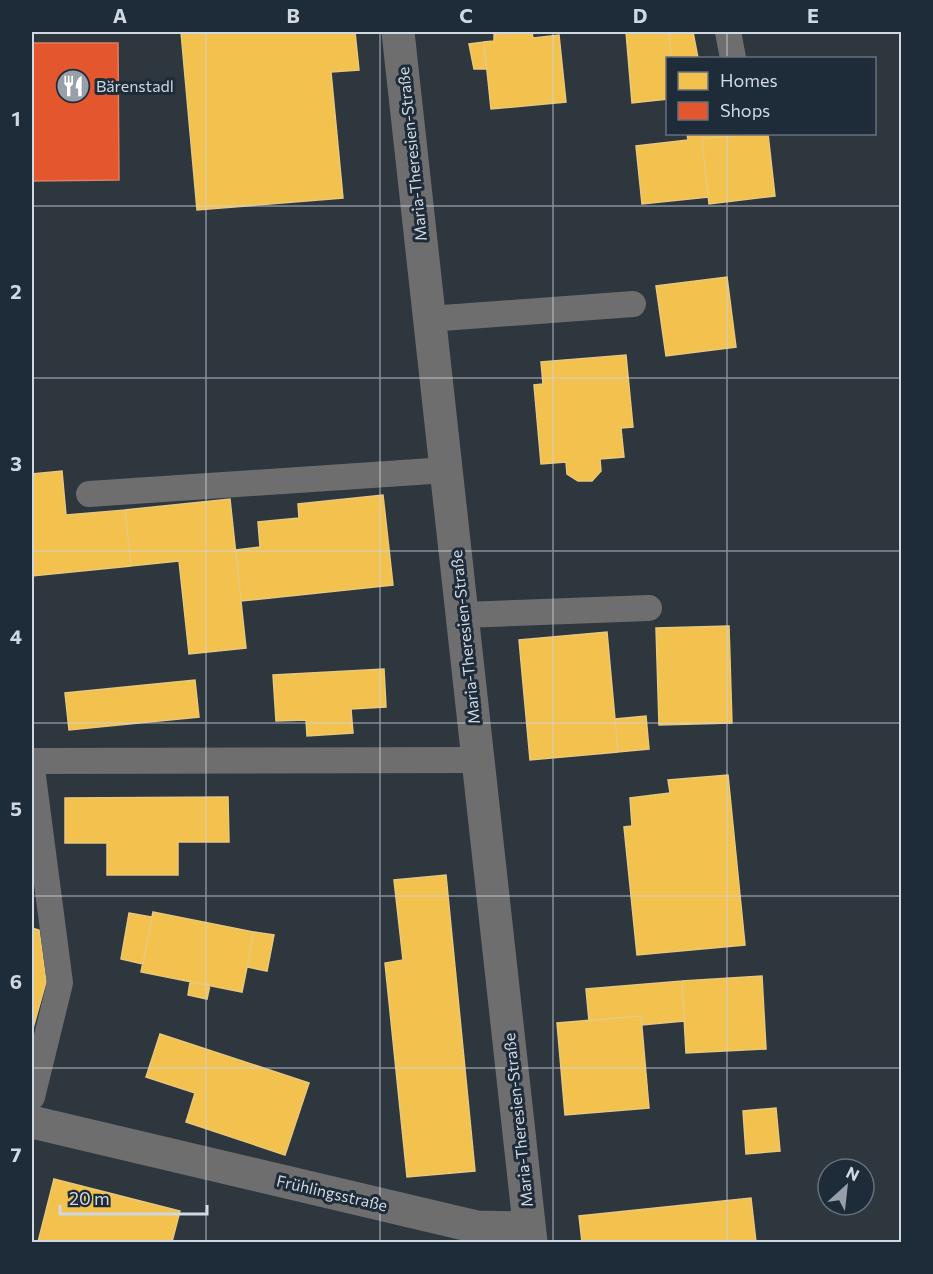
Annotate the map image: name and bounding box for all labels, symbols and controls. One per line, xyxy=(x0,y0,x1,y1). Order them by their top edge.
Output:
text: A xyxy=(113,3,127,27)
text: B xyxy=(286,3,300,27)
text: C xyxy=(459,3,473,27)
text: D xyxy=(633,3,647,27)
text: E xyxy=(807,3,819,27)
legend xyxy=(666,57,876,135)
street label: Maria-Theresien-Straße xyxy=(393,66,430,242)
restaurant icon: Bärenstadl xyxy=(55,68,91,104)
text: Homes xyxy=(720,69,778,91)
place label: Bärenstadl xyxy=(96,76,174,95)
text: Shops xyxy=(720,99,770,121)
text: 1 xyxy=(11,106,21,130)
text: 2 xyxy=(10,279,22,303)
text: 3 xyxy=(10,451,22,475)
street label: Maria-Theresien-Straße xyxy=(446,549,483,725)
text: 4 xyxy=(10,624,22,648)
text: 5 xyxy=(10,796,22,820)
text: 6 xyxy=(10,969,22,993)
street label: Maria-Theresien-Straße xyxy=(499,1032,536,1208)
text: 7 xyxy=(11,1142,22,1166)
north arrow xyxy=(816,1157,876,1217)
text: N xyxy=(843,1162,863,1184)
street label: Frühlingsstraße xyxy=(275,1171,389,1215)
scale bar xyxy=(60,1178,207,1216)
text: 20 m xyxy=(69,1187,110,1209)

